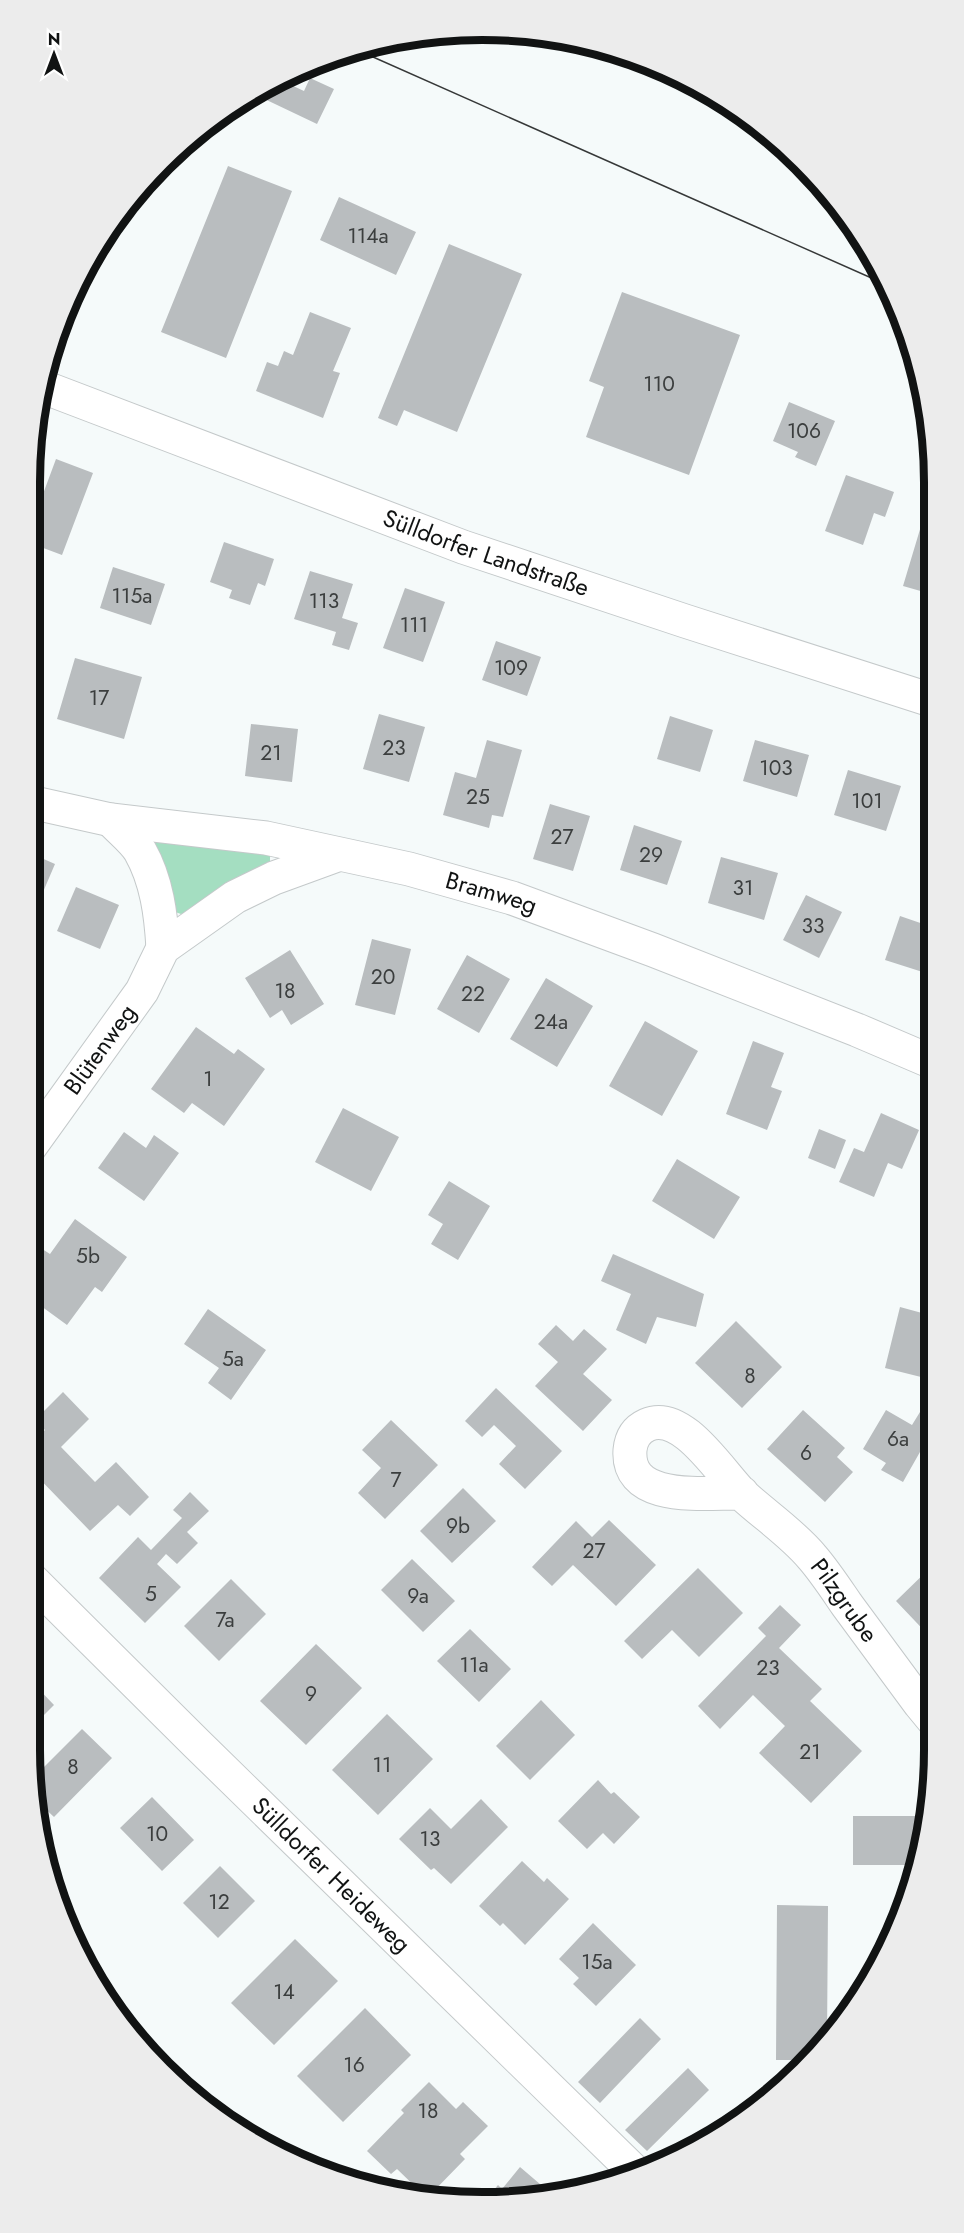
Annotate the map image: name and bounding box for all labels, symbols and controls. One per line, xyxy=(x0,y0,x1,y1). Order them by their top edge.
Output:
north arrow xyxy=(24,24,84,84)
text: N xyxy=(48,28,60,51)
house number: 114a xyxy=(347,221,389,251)
house number: 110 xyxy=(643,369,675,399)
house number: 106 xyxy=(787,416,821,446)
street label: Sülldorfer Landstraße xyxy=(378,500,594,605)
house number: 115a xyxy=(112,581,152,611)
house number: 113 xyxy=(309,586,339,616)
house number: 111 xyxy=(400,610,428,640)
house number: 109 xyxy=(494,653,528,683)
house number: 17 xyxy=(89,683,109,713)
house number: 23 xyxy=(382,733,406,763)
house number: 21 xyxy=(260,738,282,768)
house number: 103 xyxy=(759,753,793,783)
house number: 25 xyxy=(466,782,490,812)
house number: 101 xyxy=(851,786,883,816)
house number: 27 xyxy=(551,822,573,852)
house number: 29 xyxy=(639,840,663,870)
street label: Bramweg xyxy=(442,862,542,923)
house number: 31 xyxy=(733,873,753,903)
house number: 33 xyxy=(802,911,824,941)
house number: 20 xyxy=(371,962,395,992)
house number: 18 xyxy=(275,976,295,1006)
house number: 22 xyxy=(461,979,485,1009)
street label: Blütenweg xyxy=(55,997,144,1102)
house number: 24a xyxy=(534,1007,568,1037)
house number: 1 xyxy=(203,1064,213,1094)
house number: 5b xyxy=(76,1241,100,1271)
house number: 5a xyxy=(222,1344,244,1374)
house number: 8 xyxy=(744,1361,756,1391)
house number: 6a xyxy=(887,1424,909,1454)
house number: 6 xyxy=(800,1438,812,1468)
house number: 7 xyxy=(390,1465,402,1495)
house number: 9b xyxy=(446,1511,470,1541)
house number: 27 xyxy=(583,1536,605,1566)
street label: Pilzgrube xyxy=(802,1550,887,1650)
house number: 5 xyxy=(145,1579,157,1609)
house number: 9a xyxy=(407,1581,429,1611)
house number: 7a xyxy=(215,1605,235,1635)
house number: 11a xyxy=(459,1650,489,1680)
house number: 23 xyxy=(756,1653,780,1683)
house number: 9 xyxy=(305,1679,317,1709)
house number: 21 xyxy=(799,1737,821,1767)
house number: 11 xyxy=(373,1750,391,1780)
house number: 8 xyxy=(67,1752,79,1782)
street label: Sülldorfer Heideweg xyxy=(244,1789,419,1961)
house number: 10 xyxy=(146,1819,168,1849)
house number: 13 xyxy=(420,1824,440,1854)
house number: 12 xyxy=(208,1887,230,1917)
house number: 15a xyxy=(581,1947,613,1977)
house number: 14 xyxy=(273,1977,295,2007)
house number: 16 xyxy=(343,2050,365,2080)
house number: 18 xyxy=(418,2096,438,2126)

